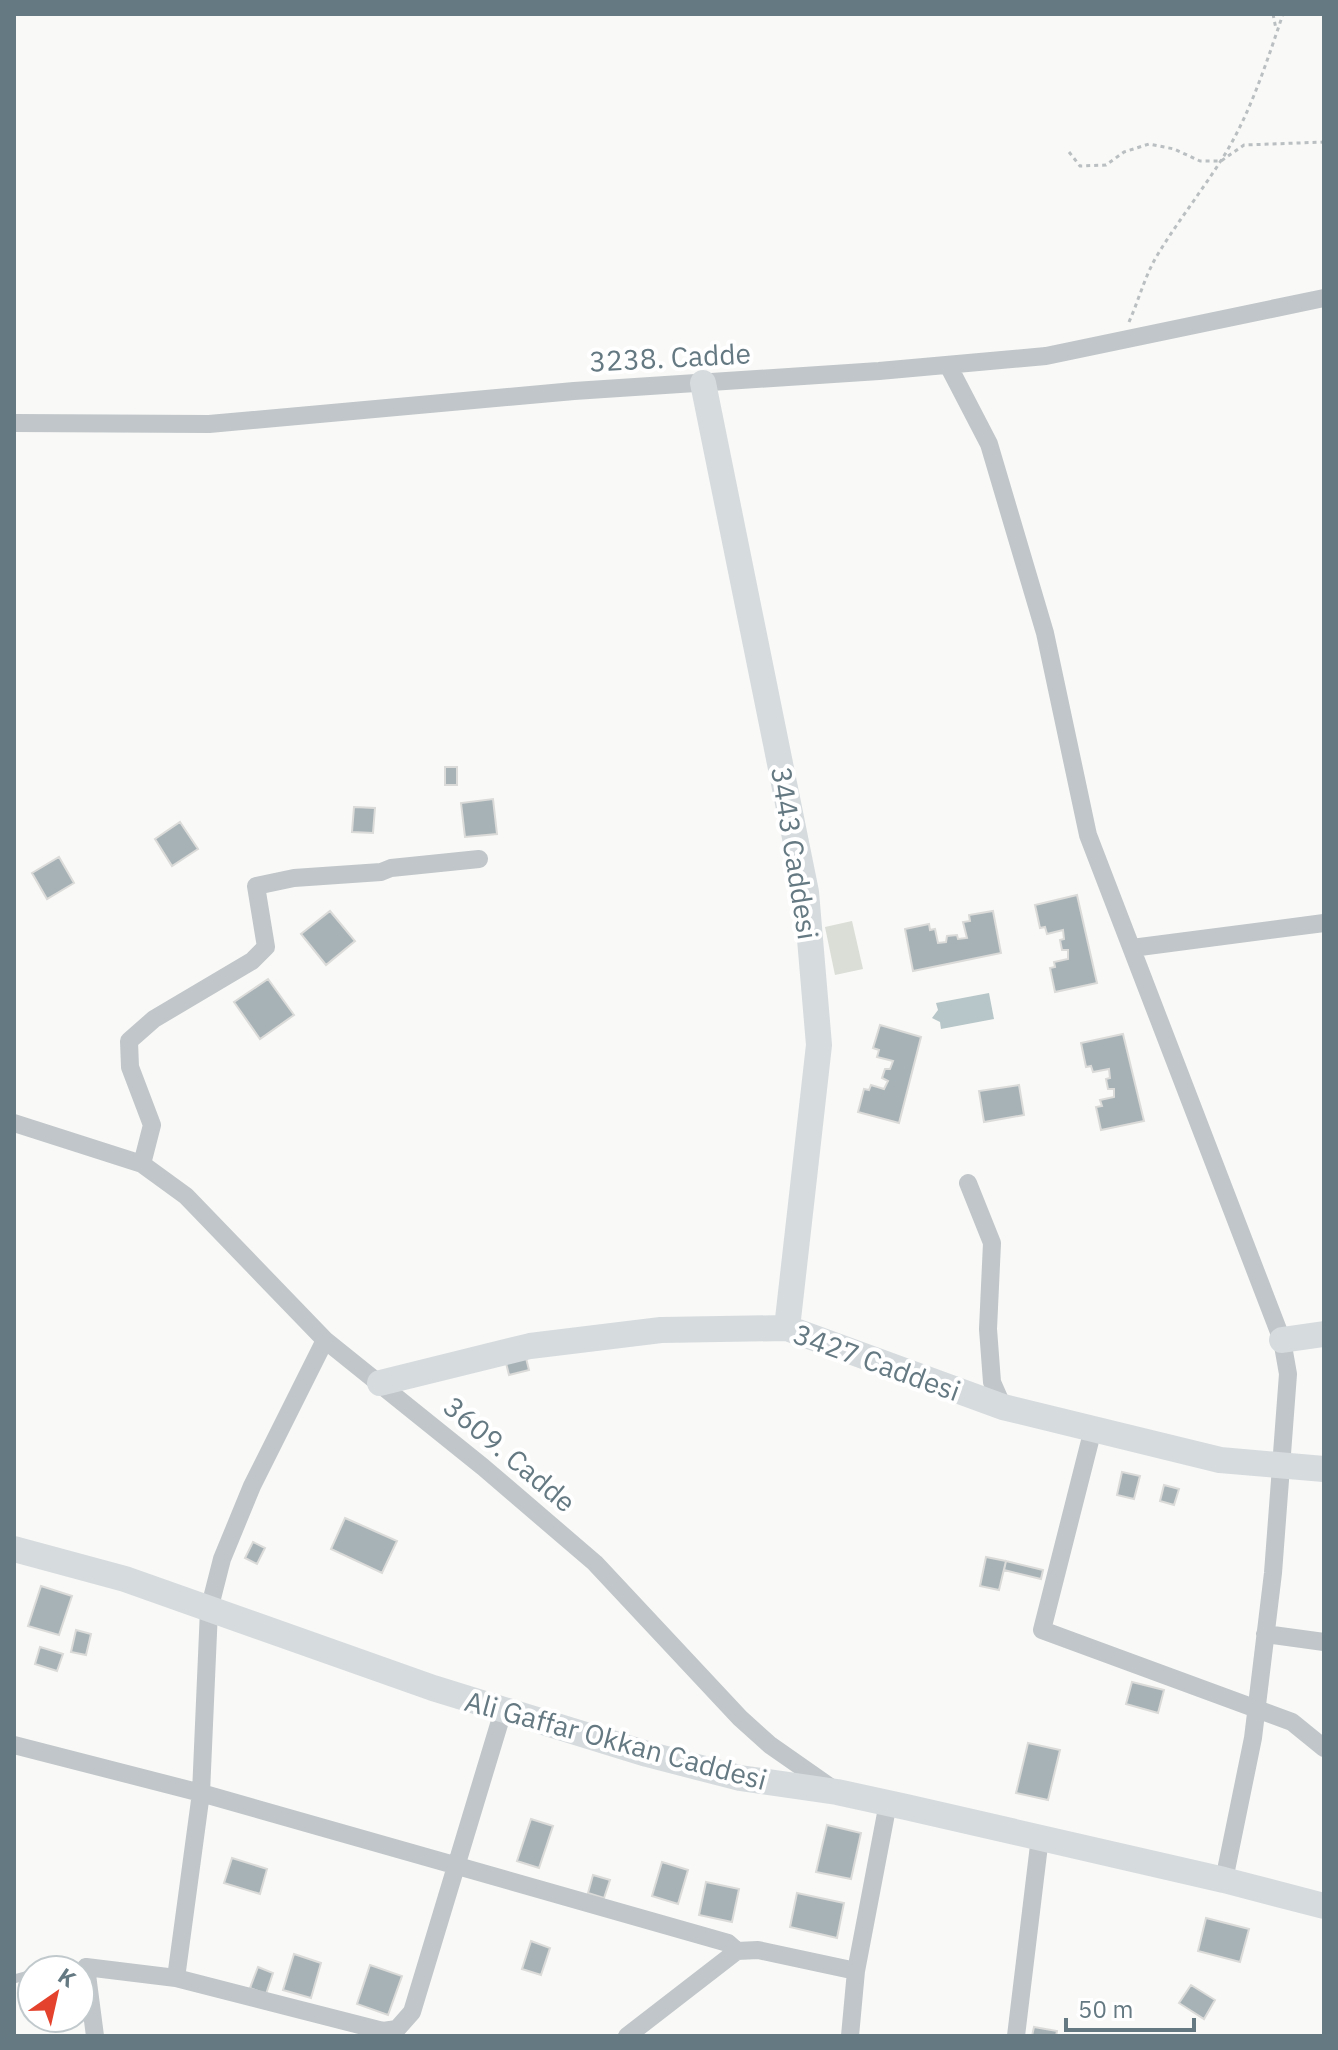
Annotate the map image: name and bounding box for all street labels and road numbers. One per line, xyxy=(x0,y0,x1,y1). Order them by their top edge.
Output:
street label: 3238. Cadde xyxy=(588,334,752,380)
street label: 3443 Caddesi xyxy=(763,764,827,942)
street label: 3427 Caddesi xyxy=(789,1315,965,1409)
street label: 3609. Cadde xyxy=(436,1388,584,1520)
street label: Ali Gaffar Okkan Caddesi xyxy=(461,1682,771,1798)

